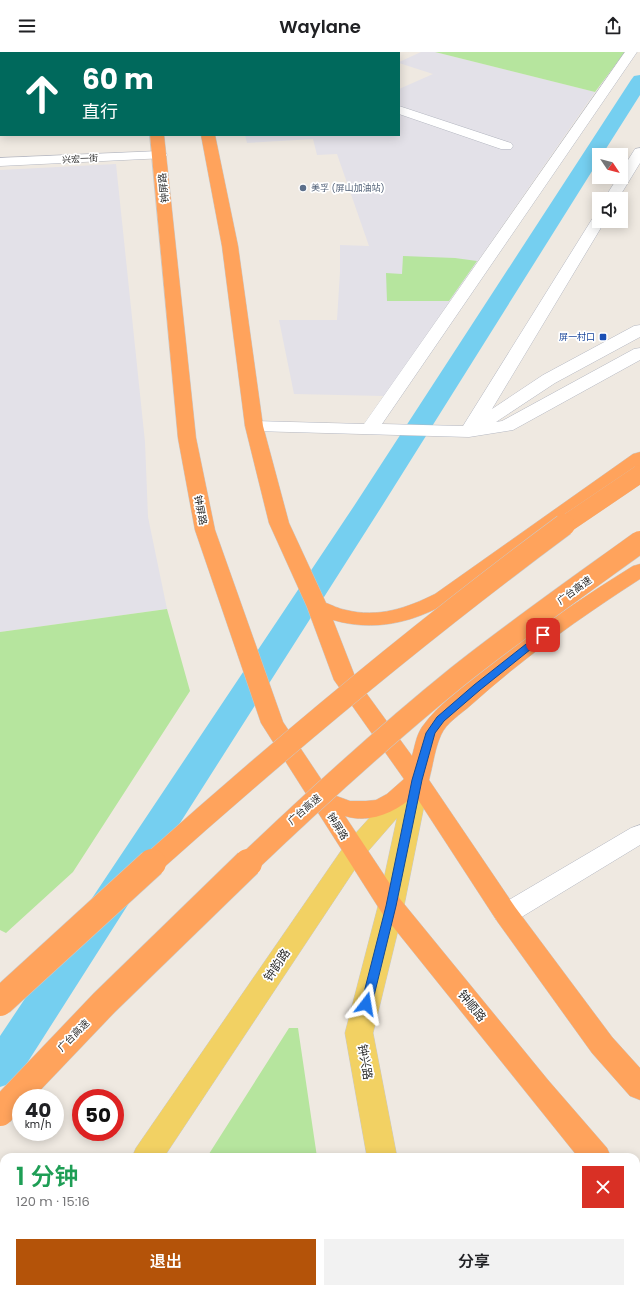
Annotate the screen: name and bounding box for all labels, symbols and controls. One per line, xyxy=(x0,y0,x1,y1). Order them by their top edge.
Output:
text: Waylane xyxy=(279,14,361,39)
icon: menu xyxy=(16,15,38,37)
icon: share xyxy=(602,15,624,37)
text: 60 m xyxy=(82,60,154,99)
icon: ahead xyxy=(16,68,68,120)
text: 直行 xyxy=(82,99,118,124)
north arrow xyxy=(592,148,628,184)
map controls xyxy=(592,148,628,228)
street label: 兴宏一街 xyxy=(62,152,98,166)
street label: 钟屏路 xyxy=(154,172,173,204)
place label: 美孚 (屏山加油站) xyxy=(311,182,385,194)
marker: 美孚 (屏山加油站) xyxy=(298,183,308,193)
button: sound xyxy=(592,192,628,228)
place label: 屏一村口 xyxy=(559,331,595,343)
marker: 屏一村口 xyxy=(598,332,608,342)
street label: 钟屏路 xyxy=(190,494,211,526)
street label: 广台高速 xyxy=(554,573,595,608)
pin xyxy=(526,618,560,652)
icon: arrive xyxy=(532,624,554,646)
street label: 广台高速 xyxy=(284,791,324,828)
street label: 钟屏路 xyxy=(323,810,352,843)
street label: 钟韵路 xyxy=(259,945,294,984)
position arrow xyxy=(345,983,387,1025)
street label: 钟顺路 xyxy=(454,986,490,1025)
street label: 广台高速 xyxy=(54,1016,93,1055)
street label: 钟兴路 xyxy=(354,1043,377,1081)
speed limit sign: 50 xyxy=(72,1089,124,1141)
text: 40 xyxy=(25,1096,51,1124)
text: km/h xyxy=(25,1117,51,1132)
text: 1 分钟 xyxy=(16,1160,78,1193)
button: close xyxy=(582,1166,624,1208)
text: 120 m · 15:16 xyxy=(16,1192,90,1211)
button: 退出 xyxy=(16,1239,316,1285)
button: 分享 xyxy=(324,1239,624,1285)

